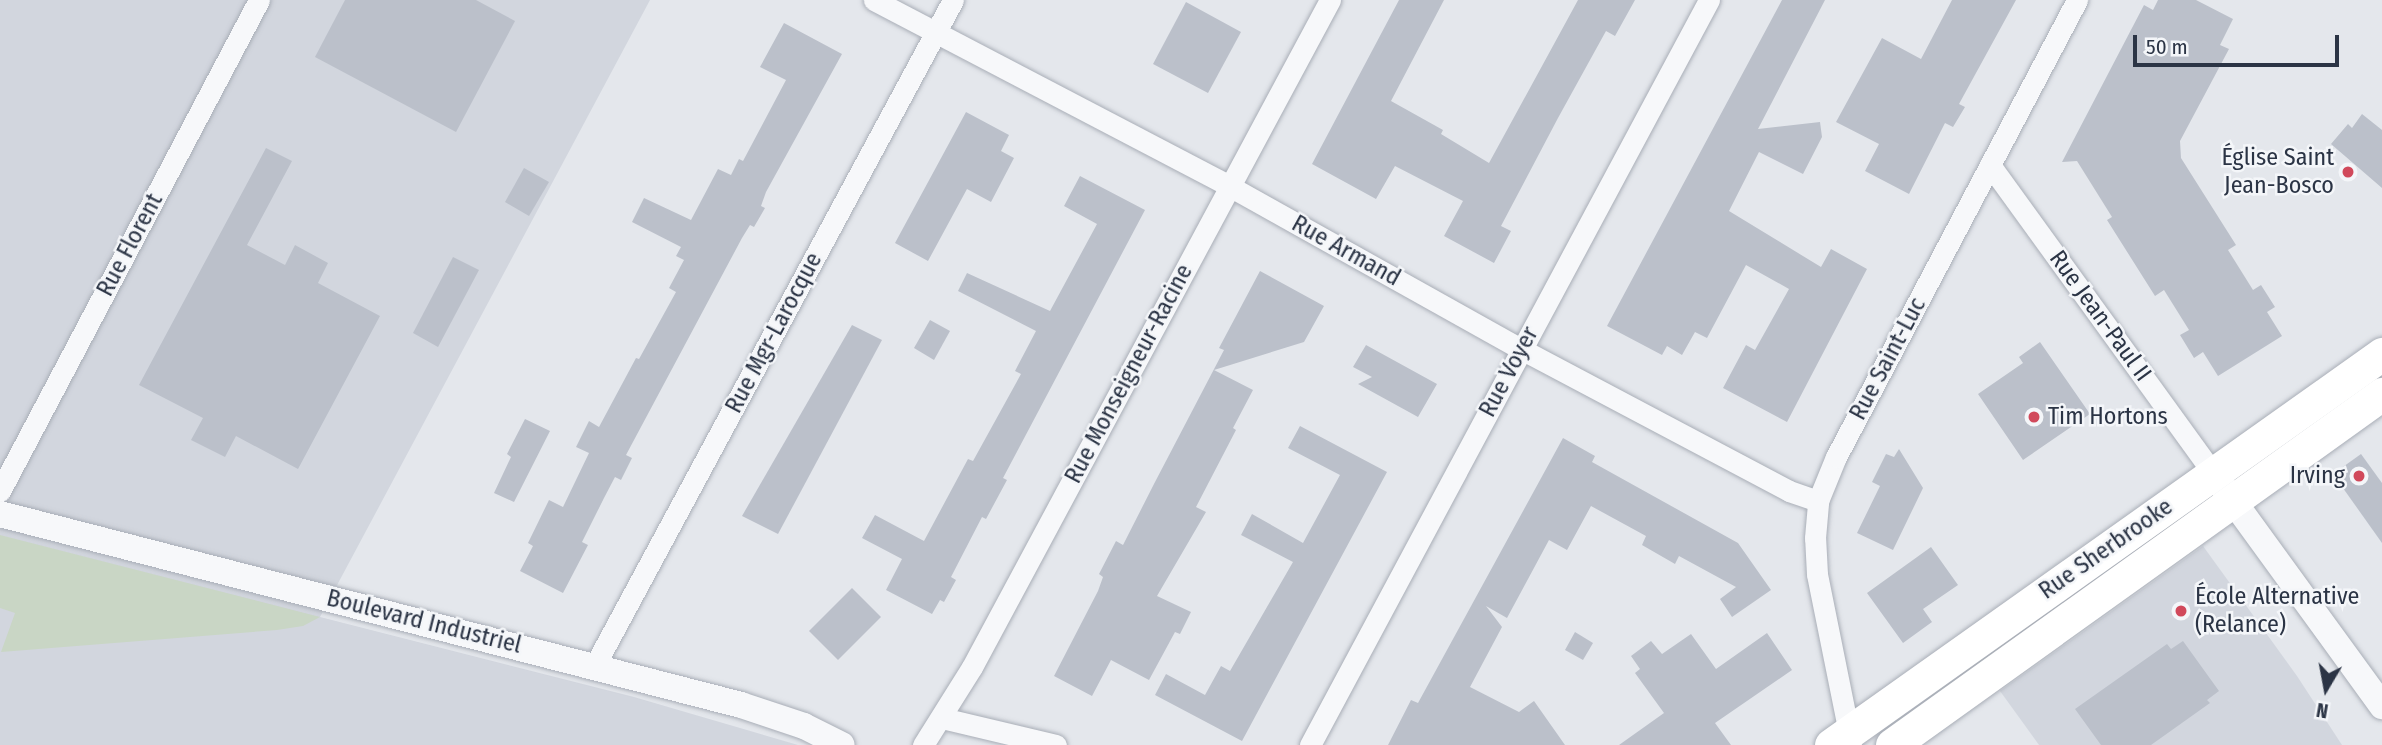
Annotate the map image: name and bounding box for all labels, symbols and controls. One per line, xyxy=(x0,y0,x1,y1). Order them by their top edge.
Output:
scale bar xyxy=(2137,21,2344,65)
text: 50 m xyxy=(2146,34,2188,60)
place label: Église Saint Jean-Bosco xyxy=(2222,144,2334,200)
marker: Église Saint Jean-Bosco xyxy=(2340,164,2356,180)
street label: Rue Florent xyxy=(91,189,169,301)
street label: Rue Armand xyxy=(1287,209,1405,293)
street label: Rue Jean-Paul II xyxy=(2043,245,2157,387)
street label: Rue Mgr-Larocque xyxy=(720,248,828,418)
street label: Rue Monseigneur-Racine xyxy=(1059,260,1199,488)
street label: Rue Saint-Luc xyxy=(1844,293,1932,425)
street label: Rue Voyer xyxy=(1473,322,1545,422)
place label: Tim Hortons xyxy=(2048,403,2168,431)
marker: Tim Hortons xyxy=(2026,409,2042,425)
place label: Irving xyxy=(2290,462,2345,490)
marker: Irving xyxy=(2351,468,2367,484)
street label: Rue Sherbrooke xyxy=(2034,492,2178,606)
place label: École Alternative (Relance) xyxy=(2195,583,2359,639)
street label: Boulevard Industriel xyxy=(324,584,524,660)
marker: École Alternative (Relance) xyxy=(2173,603,2189,619)
north arrow xyxy=(2291,654,2361,724)
text: N xyxy=(2315,698,2330,722)

